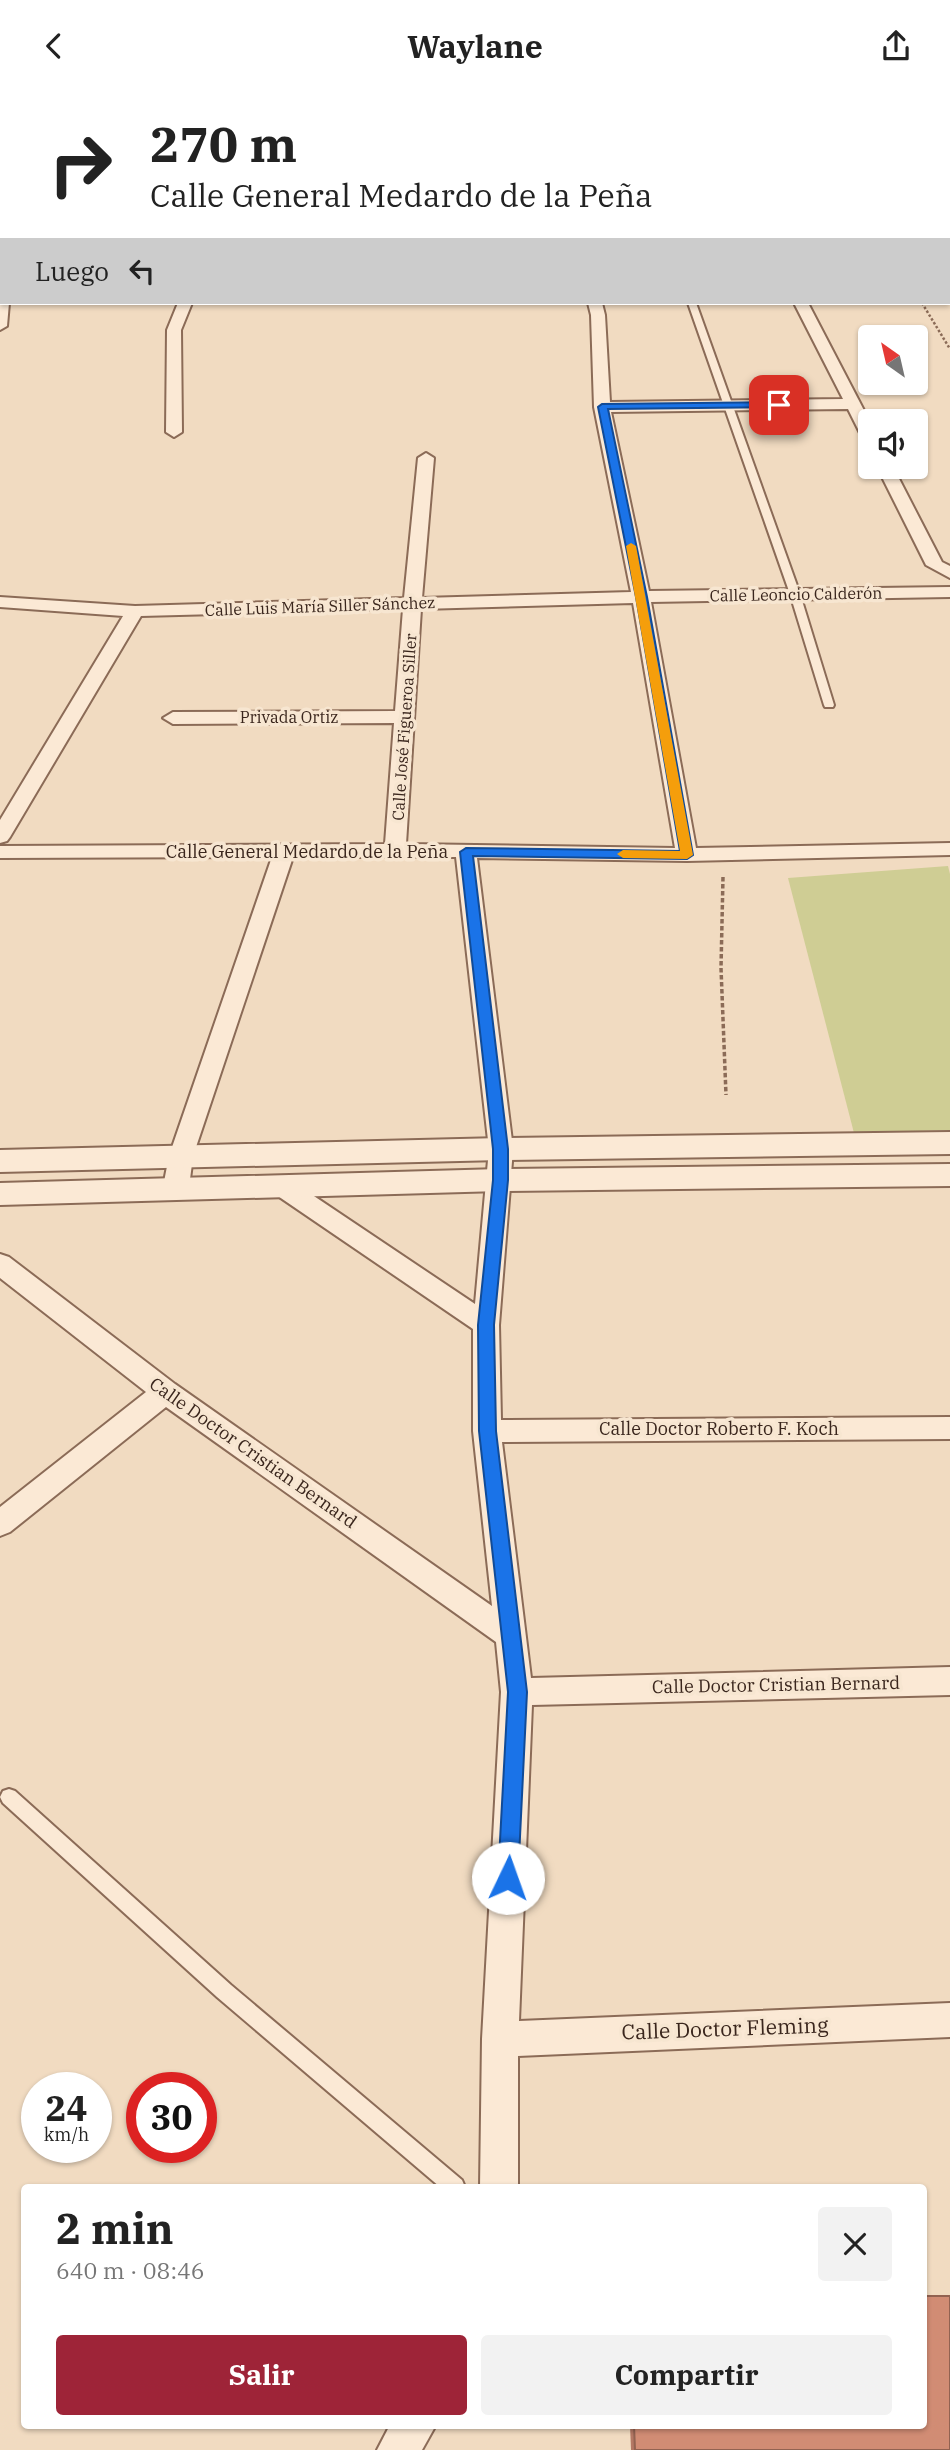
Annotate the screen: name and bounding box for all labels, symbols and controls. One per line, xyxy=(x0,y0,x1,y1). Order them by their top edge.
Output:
text: Waylane xyxy=(407,25,543,67)
icon: back xyxy=(35,27,73,65)
icon: share xyxy=(877,27,915,65)
text: 270 m xyxy=(150,112,297,175)
icon: right xyxy=(35,119,126,210)
text: Calle General Medardo de la Peña xyxy=(150,174,653,216)
icon: left xyxy=(123,252,161,290)
text: Luego xyxy=(35,254,109,288)
north arrow xyxy=(858,325,928,395)
map controls xyxy=(858,325,928,479)
pin xyxy=(749,375,809,435)
icon: arrive xyxy=(760,386,798,424)
button: sound xyxy=(858,409,928,479)
street label: Calle Leoncio Calderón xyxy=(710,582,882,606)
street label: Calle Luis María Siller Sánchez xyxy=(204,592,436,620)
street label: Calle José Figueroa Siller xyxy=(387,633,421,821)
street label: Privada Ortiz xyxy=(240,707,338,727)
street label: Calle General Medardo de la Peña xyxy=(166,840,449,863)
street label: Calle Doctor Cristian Bernard xyxy=(145,1372,362,1533)
street label: Calle Doctor Roberto F. Koch xyxy=(599,1417,839,1440)
street label: Calle Doctor Cristian Bernard xyxy=(652,1671,900,1698)
position arrow xyxy=(471,1841,545,1915)
street label: Calle Doctor Fleming xyxy=(621,2010,829,2046)
speed limit sign: 30 xyxy=(126,2072,217,2163)
text: 24 xyxy=(45,2085,88,2131)
text: km/h xyxy=(44,2123,89,2146)
text: 2 min xyxy=(56,2201,174,2256)
button: close xyxy=(818,2207,892,2281)
text: 640 m · 08:46 xyxy=(56,2255,205,2285)
button: Salir xyxy=(56,2335,467,2415)
button: Compartir xyxy=(481,2335,892,2415)

